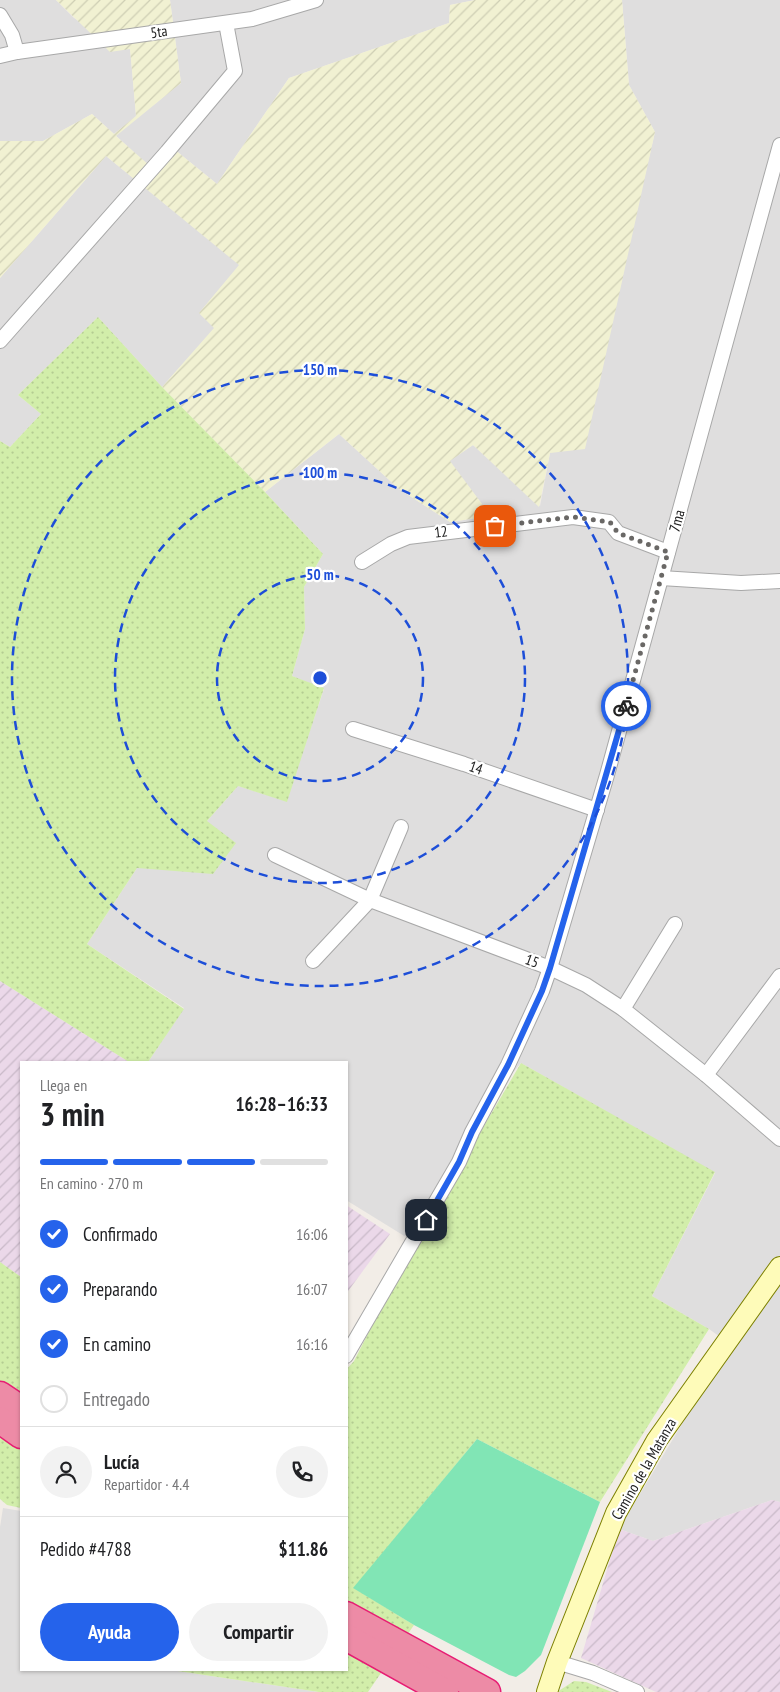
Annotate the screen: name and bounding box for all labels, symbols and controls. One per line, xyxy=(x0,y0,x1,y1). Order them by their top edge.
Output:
street label: 5ta xyxy=(149,21,169,42)
text: 150 m xyxy=(303,360,337,379)
text: 100 m xyxy=(303,463,337,482)
pin xyxy=(474,505,516,547)
street label: 7ma xyxy=(664,508,689,534)
icon: bag xyxy=(481,512,509,540)
street label: 12 xyxy=(433,521,449,542)
text: 50 m xyxy=(306,565,334,584)
centre of rings xyxy=(311,669,329,687)
courier xyxy=(601,681,651,731)
icon: bike xyxy=(612,692,640,720)
street label: 14 xyxy=(467,756,486,779)
street label: 15 xyxy=(523,949,542,972)
text: Llega en xyxy=(40,1075,87,1095)
text: 16:28–16:33 xyxy=(235,1092,328,1116)
text: 3 min xyxy=(40,1093,105,1135)
text: En camino · 270 m xyxy=(40,1173,143,1193)
pin xyxy=(405,1199,447,1241)
icon: home xyxy=(412,1206,440,1234)
icon: check xyxy=(40,1220,68,1248)
text: Confirmado xyxy=(83,1222,158,1246)
text: 16:06 xyxy=(296,1224,328,1244)
icon: check xyxy=(40,1275,68,1303)
text: Preparando xyxy=(83,1277,158,1301)
text: 16:07 xyxy=(296,1279,328,1299)
icon: check xyxy=(40,1330,68,1358)
text: En camino xyxy=(83,1332,151,1356)
text: 16:16 xyxy=(296,1334,328,1354)
text: Entregado xyxy=(83,1387,150,1411)
street label: Camino de la Matanza xyxy=(607,1415,680,1523)
button: person xyxy=(40,1446,92,1498)
button: phone xyxy=(276,1446,328,1498)
text: Lucía xyxy=(104,1450,139,1474)
text: Repartidor · 4.4 xyxy=(104,1474,189,1494)
text: Pedido #4788 xyxy=(40,1537,131,1561)
text: $11.86 xyxy=(279,1537,328,1561)
button: Ayuda xyxy=(40,1603,179,1661)
button: Compartir xyxy=(189,1603,328,1661)

